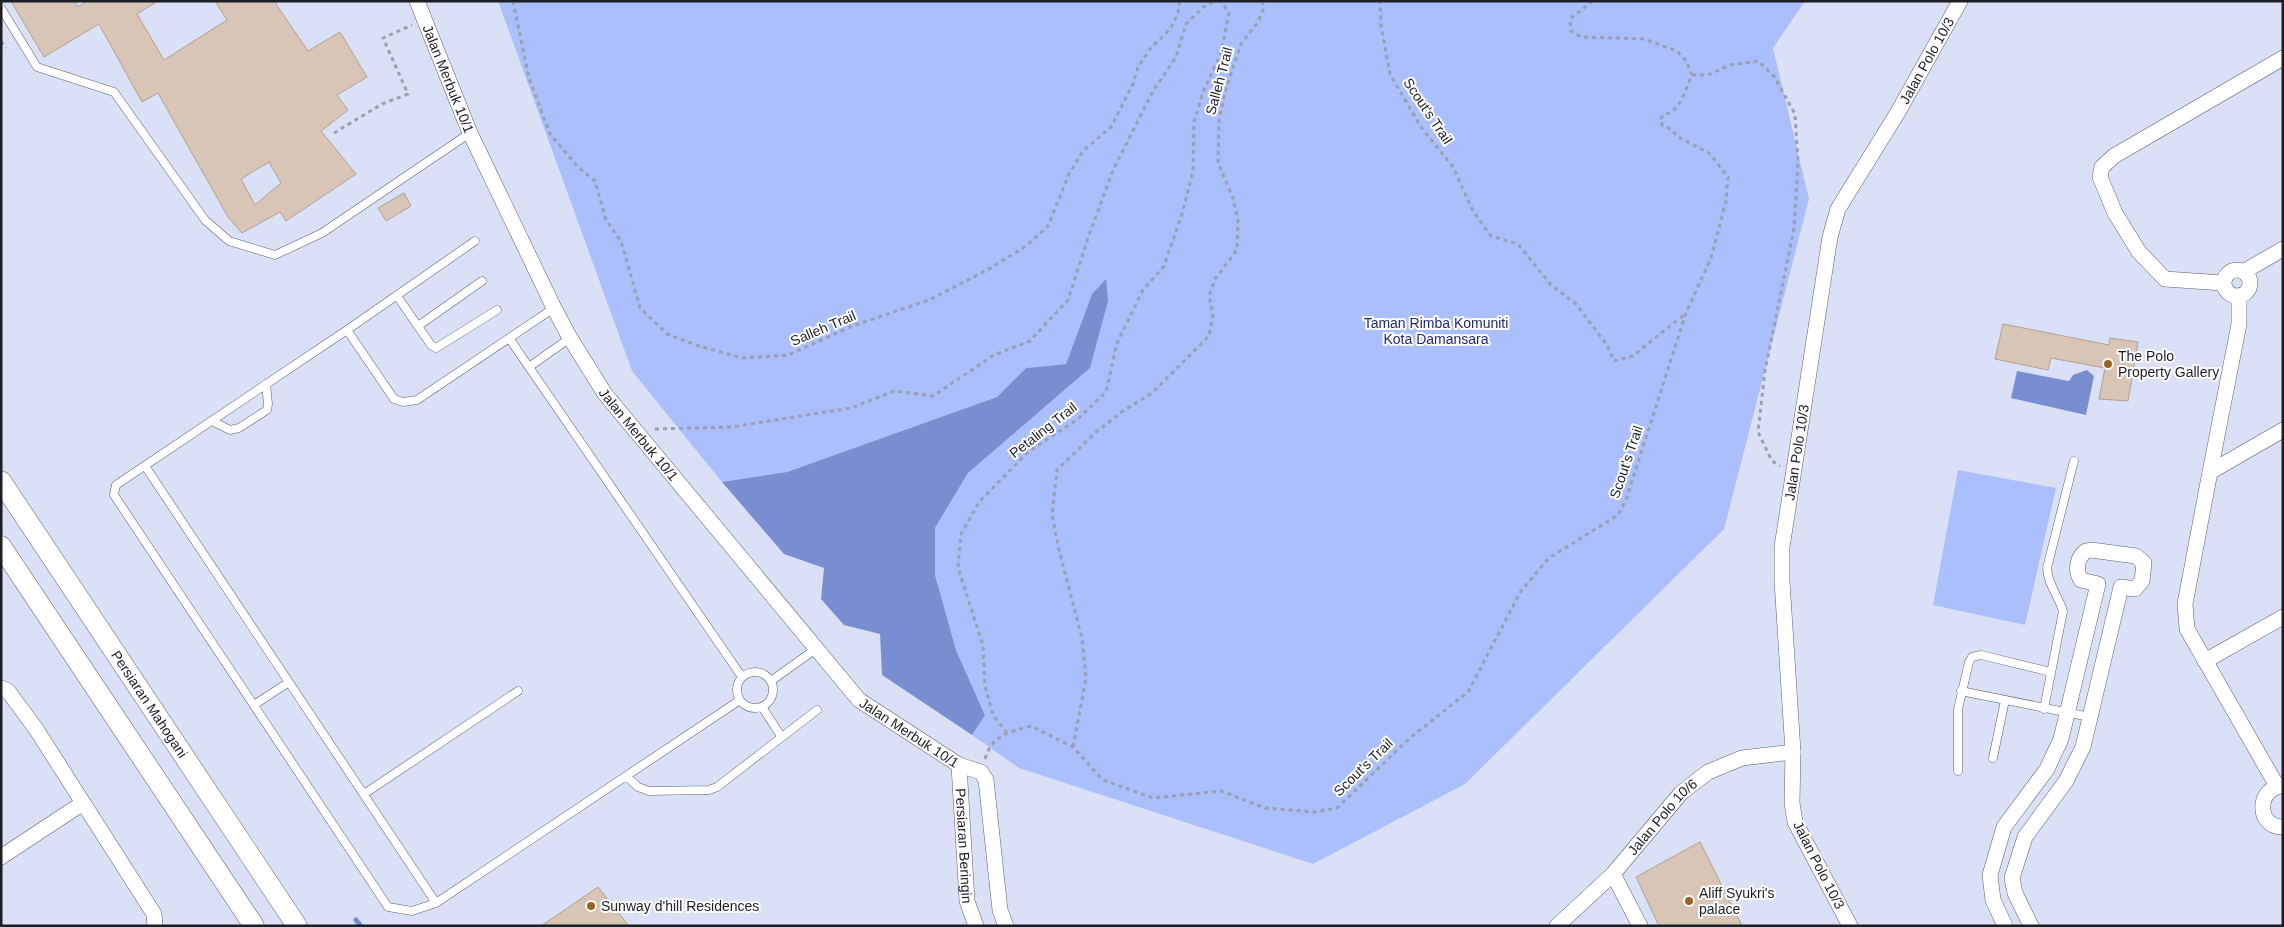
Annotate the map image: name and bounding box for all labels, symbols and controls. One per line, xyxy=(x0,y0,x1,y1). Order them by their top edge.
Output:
street label: Jalan Polo 10/3 xyxy=(1896,14,1957,107)
street label: Jalan Merbuk 10/1 xyxy=(419,22,477,136)
street label: Salleh Trail xyxy=(1202,45,1236,117)
street label: Scout's Trail xyxy=(1400,75,1456,147)
street label: Salleh Trail xyxy=(788,307,858,349)
park label: Taman Rimba Komuniti Kota Damansara xyxy=(1364,315,1508,347)
place label: The Polo Property Gallery xyxy=(2118,348,2219,380)
marker: The Polo Property Gallery xyxy=(2102,358,2114,370)
street label: Jalan Merbuk 10/1 xyxy=(596,385,682,484)
street label: Petaling Trail xyxy=(1006,399,1080,461)
street label: Jalan Polo 10/3 xyxy=(1781,403,1812,501)
street label: Scout's Trail xyxy=(1606,424,1646,500)
street label: Persiaran Mahogani xyxy=(108,647,191,761)
street label: Jalan Merbuk 10/1 xyxy=(857,695,962,771)
street label: Scout's Trail xyxy=(1330,735,1396,799)
street label: Jalan Polo 10/6 xyxy=(1624,775,1700,858)
street label: Persiaran Beringin xyxy=(952,788,975,904)
street label: Jalan Polo 10/3 xyxy=(1790,818,1848,912)
place label: Aliff Syukri's palace xyxy=(1699,885,1775,917)
marker: Aliff Syukri's palace xyxy=(1683,895,1695,907)
place label: Sunway d'hill Residences xyxy=(601,898,759,914)
marker: Sunway d'hill Residences xyxy=(585,900,597,912)

